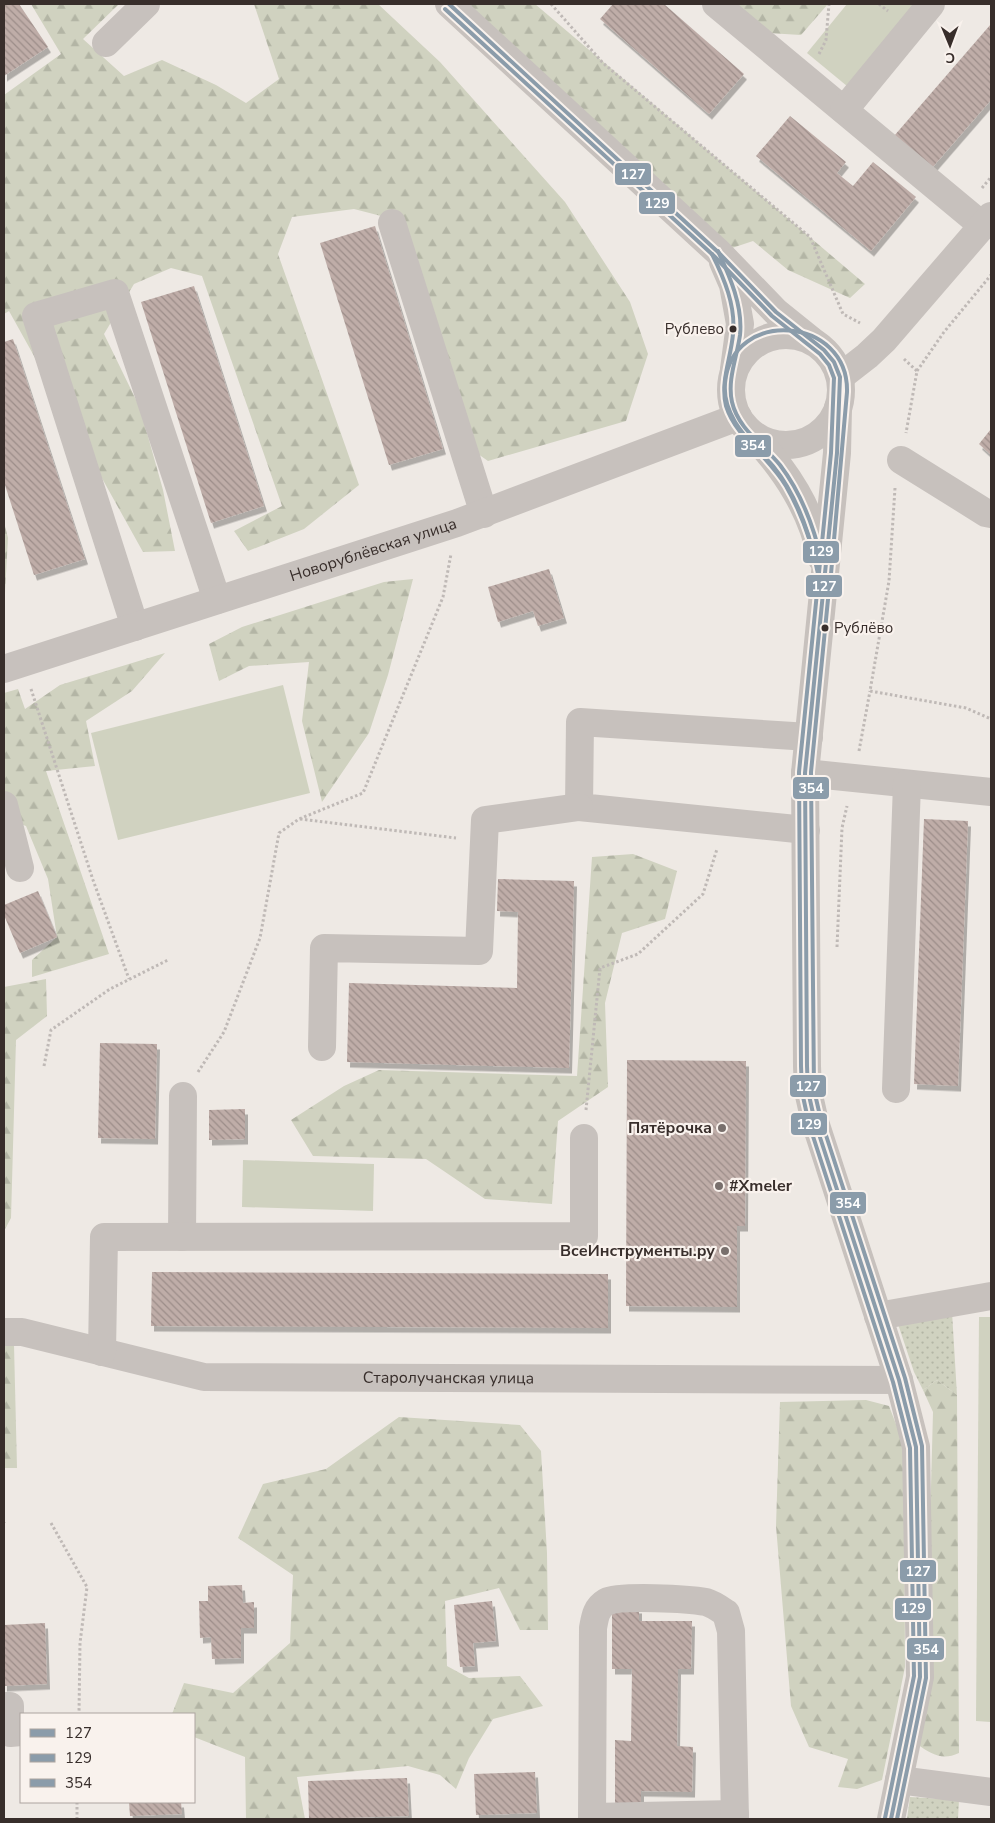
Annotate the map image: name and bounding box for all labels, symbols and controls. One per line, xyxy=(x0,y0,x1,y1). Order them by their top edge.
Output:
north arrow xyxy=(925,20,975,70)
text: С xyxy=(945,48,955,67)
line badge: 127 xyxy=(614,162,652,186)
text: 127 xyxy=(620,165,646,184)
line badge: 129 xyxy=(638,191,676,215)
text: 129 xyxy=(644,194,670,213)
place label: Рублево xyxy=(665,319,724,339)
marker: Рублево xyxy=(728,324,738,334)
line badge: 354 xyxy=(734,434,772,458)
text: 354 xyxy=(740,436,766,455)
street label: Новорублёвская улица xyxy=(287,513,460,587)
line badge: 129 xyxy=(802,540,840,564)
text: 129 xyxy=(808,542,834,561)
line badge: 127 xyxy=(805,574,843,598)
text: 127 xyxy=(811,577,837,596)
place label: Рублёво xyxy=(834,618,893,638)
marker: Рублёво xyxy=(820,623,830,633)
line badge: 354 xyxy=(792,776,830,800)
text: 354 xyxy=(798,779,824,798)
line badge: 127 xyxy=(789,1074,827,1098)
text: 127 xyxy=(795,1077,821,1096)
line badge: 129 xyxy=(790,1112,828,1136)
text: 129 xyxy=(796,1115,822,1134)
place label: Пятёрочка xyxy=(628,1117,712,1139)
marker: Пятёрочка xyxy=(716,1122,728,1134)
place label: #Xmeler xyxy=(729,1175,793,1197)
marker: #Xmeler xyxy=(713,1180,725,1192)
line badge: 354 xyxy=(829,1191,867,1215)
text: 354 xyxy=(835,1194,861,1213)
place label: ВсеИнструменты.ру xyxy=(560,1240,715,1262)
marker: ВсеИнструменты.ру xyxy=(719,1245,731,1257)
street label: Старолучанская улица xyxy=(363,1367,534,1389)
line badge: 127 xyxy=(899,1559,937,1583)
text: 127 xyxy=(905,1562,931,1581)
line badge: 129 xyxy=(894,1597,932,1621)
text: 129 xyxy=(900,1599,926,1618)
line badge: 354 xyxy=(906,1637,945,1661)
text: 354 xyxy=(913,1640,939,1659)
legend xyxy=(20,1713,195,1803)
text: 127 xyxy=(65,1723,92,1743)
text: 129 xyxy=(65,1748,92,1768)
text: 354 xyxy=(65,1773,92,1793)

